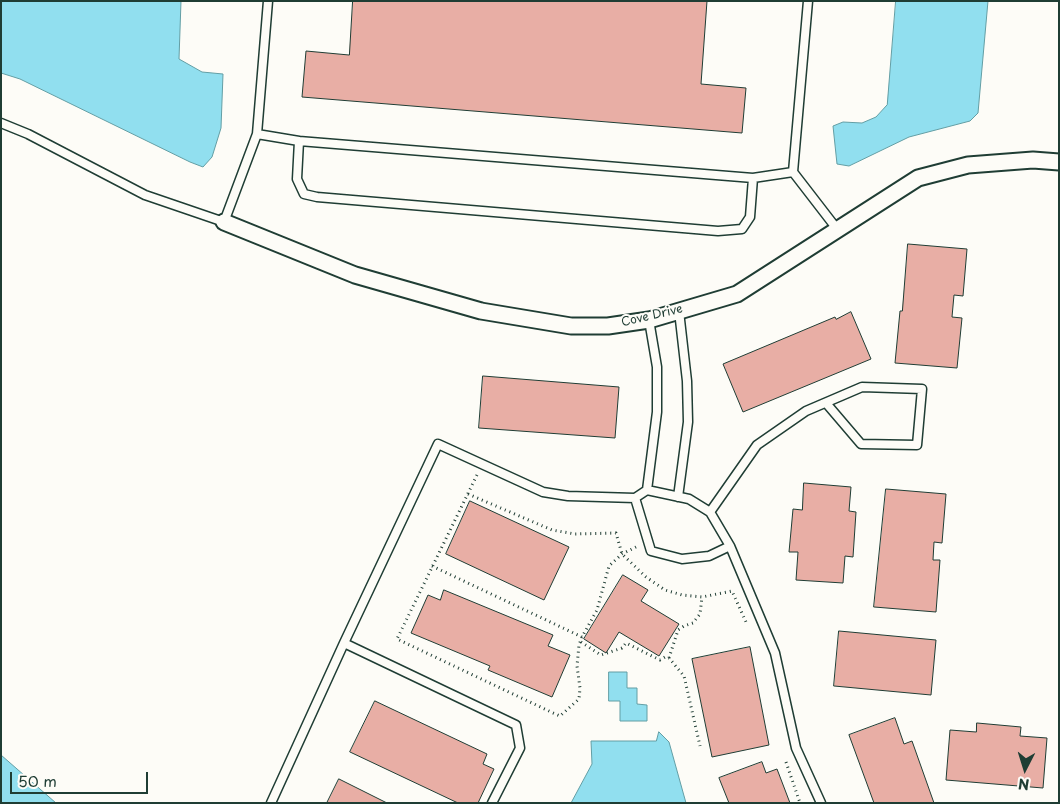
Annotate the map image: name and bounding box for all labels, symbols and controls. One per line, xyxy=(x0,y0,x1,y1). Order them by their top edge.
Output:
street label: Cove Drive xyxy=(620,302,684,330)
north arrow xyxy=(1000,744,1050,794)
scale bar xyxy=(12,762,150,794)
text: 50 m xyxy=(18,769,57,792)
text: N xyxy=(1017,773,1030,795)

